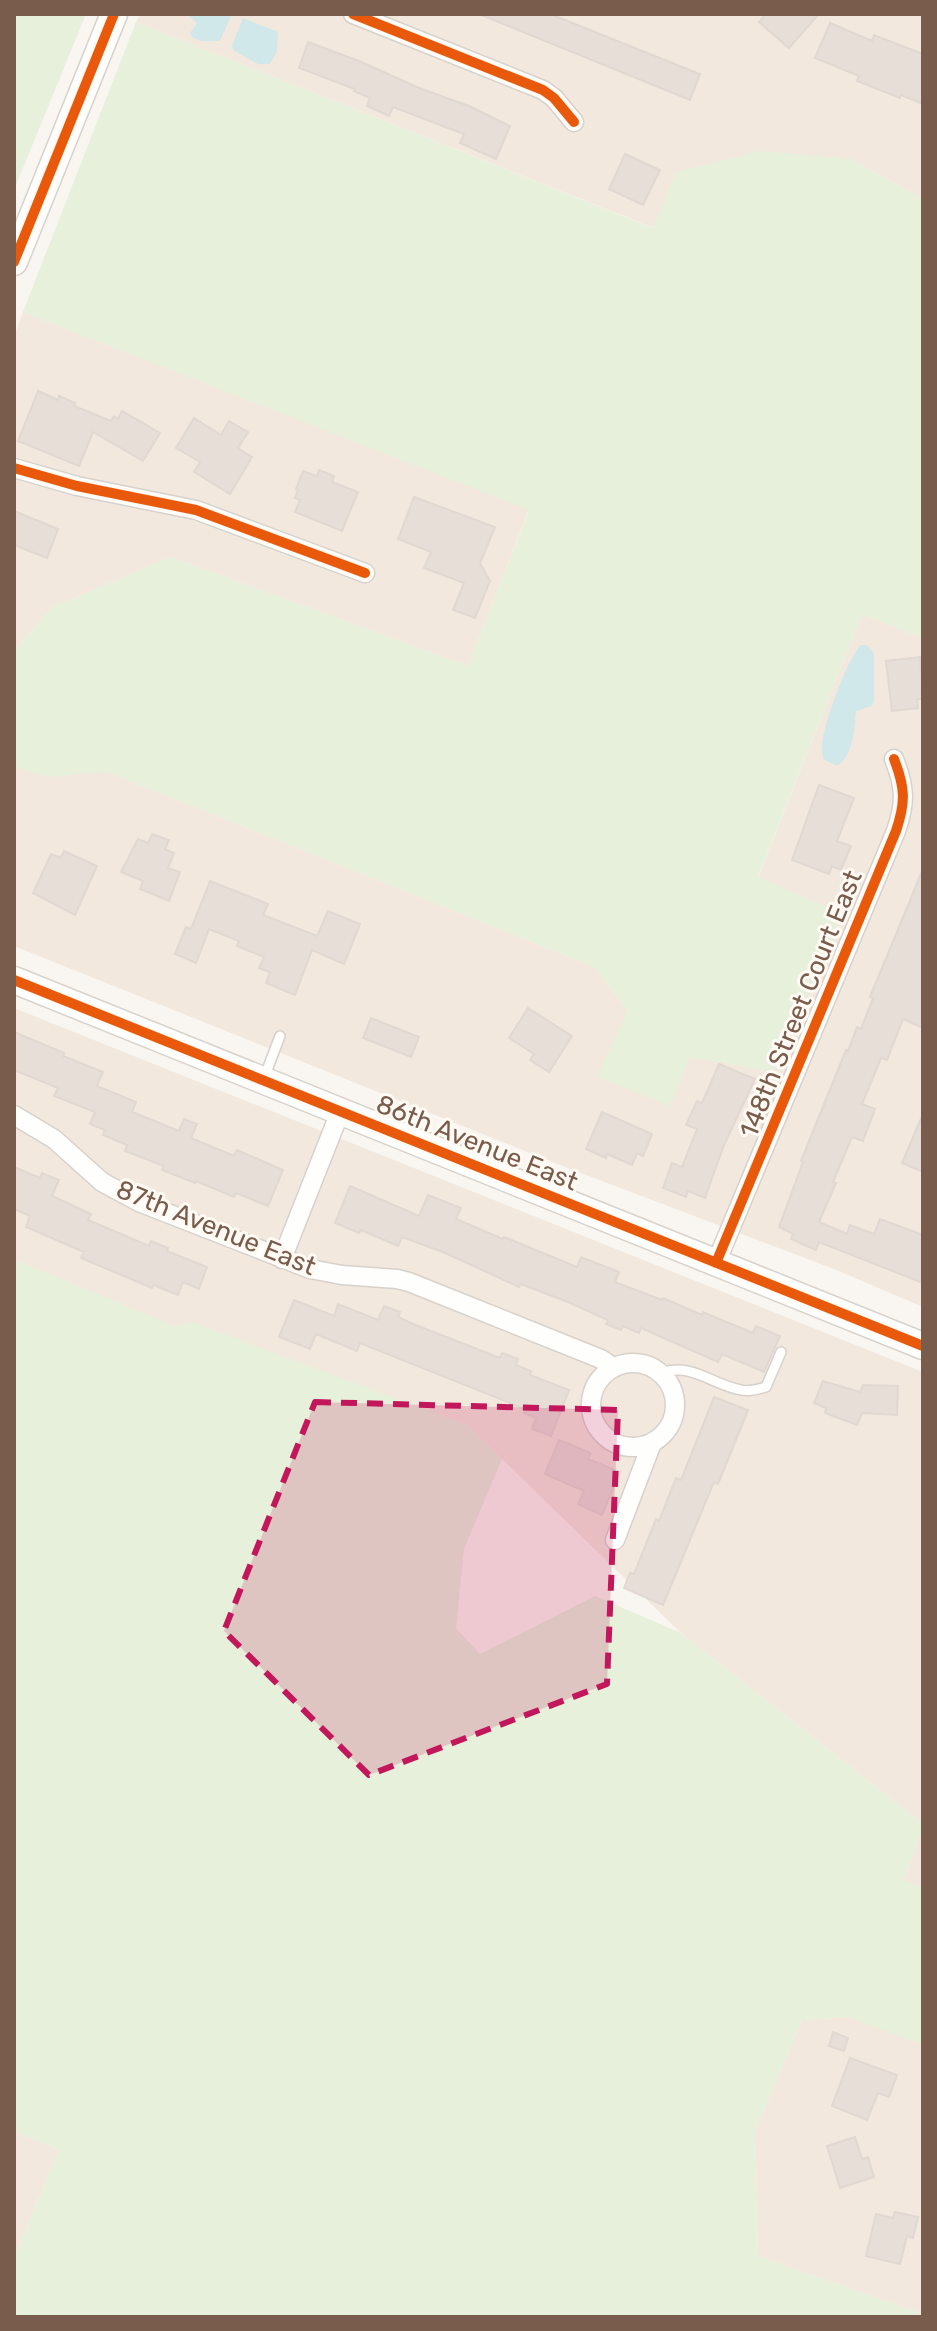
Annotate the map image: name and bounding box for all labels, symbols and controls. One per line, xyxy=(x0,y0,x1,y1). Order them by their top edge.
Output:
street label: 148th Street Court East xyxy=(733,866,869,1142)
street label: 86th Avenue East xyxy=(372,1088,582,1198)
street label: 87th Avenue East xyxy=(112,1174,320,1282)

